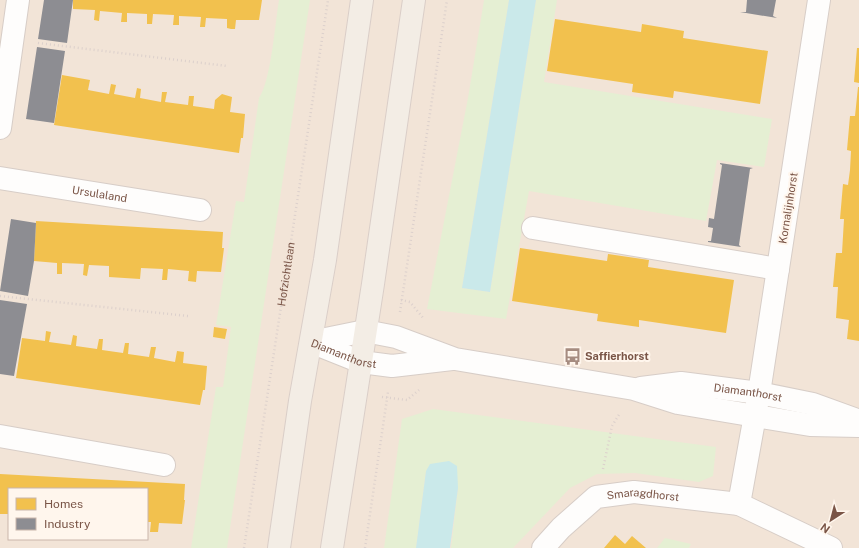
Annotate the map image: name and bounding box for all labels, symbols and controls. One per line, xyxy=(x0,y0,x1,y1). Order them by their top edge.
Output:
street label: Kornalijnhorst xyxy=(776,172,800,244)
street label: Ursulaland xyxy=(71,184,128,204)
street label: Hofzichtlaan xyxy=(275,241,297,307)
street label: Diamanthorst xyxy=(309,337,377,370)
bus stop icon: Saffierhorst xyxy=(562,346,582,366)
place label: Saffierhorst xyxy=(585,350,649,362)
street label: Diamanthorst xyxy=(713,381,783,404)
street label: Smaragdhorst xyxy=(606,486,680,503)
legend xyxy=(8,488,148,540)
text: Homes xyxy=(44,497,83,511)
north arrow xyxy=(811,500,851,540)
text: Industry xyxy=(44,517,91,531)
text: N xyxy=(818,521,832,535)

